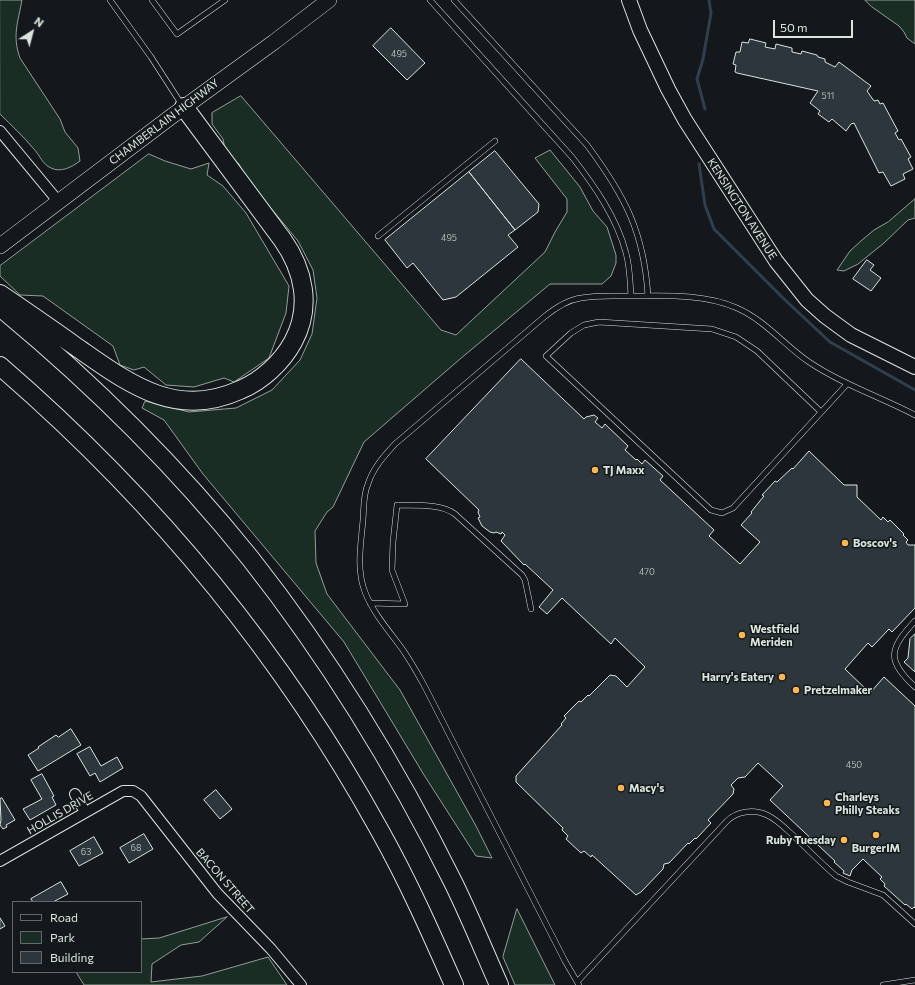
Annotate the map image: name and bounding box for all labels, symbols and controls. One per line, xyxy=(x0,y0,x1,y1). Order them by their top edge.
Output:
north arrow xyxy=(12,12,52,52)
scale bar xyxy=(775,12,855,38)
text: N xyxy=(32,14,47,30)
text: 50 m xyxy=(780,20,808,34)
house number: 495 xyxy=(391,49,407,59)
street label: CHAMBERLAIN HIGHWAY xyxy=(106,76,222,168)
house number: 511 xyxy=(822,91,834,101)
street label: KENSINGTON AVENUE xyxy=(704,156,780,262)
house number: 495 xyxy=(441,233,457,243)
place label: TJ Maxx xyxy=(603,463,644,477)
marker: TJ Maxx xyxy=(590,465,600,475)
place label: Boscov's xyxy=(853,536,897,550)
marker: Boscov's xyxy=(840,538,850,548)
house number: 470 xyxy=(639,567,655,577)
place label: Westfield Meriden xyxy=(750,622,799,648)
marker: Westfield Meriden xyxy=(737,630,747,640)
place label: Harry's Eatery xyxy=(702,670,774,684)
marker: Harry's Eatery xyxy=(777,672,787,682)
place label: Pretzelmaker xyxy=(804,683,872,697)
marker: Pretzelmaker xyxy=(791,685,801,695)
house number: 450 xyxy=(846,760,862,770)
place label: Macy's xyxy=(629,781,664,795)
marker: Macy's xyxy=(616,783,626,793)
street label: HOLLIS DRIVE xyxy=(25,789,95,837)
place label: Charleys Philly Steaks xyxy=(835,790,900,816)
marker: Charleys Philly Steaks xyxy=(822,798,832,808)
marker: BurgerIM xyxy=(871,830,881,840)
place label: Ruby Tuesday xyxy=(766,833,836,847)
marker: Ruby Tuesday xyxy=(839,835,849,845)
place label: BurgerIM xyxy=(852,841,900,855)
house number: 68 xyxy=(131,843,141,853)
street label: BACON STREET xyxy=(193,846,257,916)
house number: 63 xyxy=(81,847,91,857)
legend xyxy=(12,901,142,973)
text: Road xyxy=(50,910,78,924)
text: Park xyxy=(50,930,75,944)
text: Building xyxy=(50,950,94,964)

